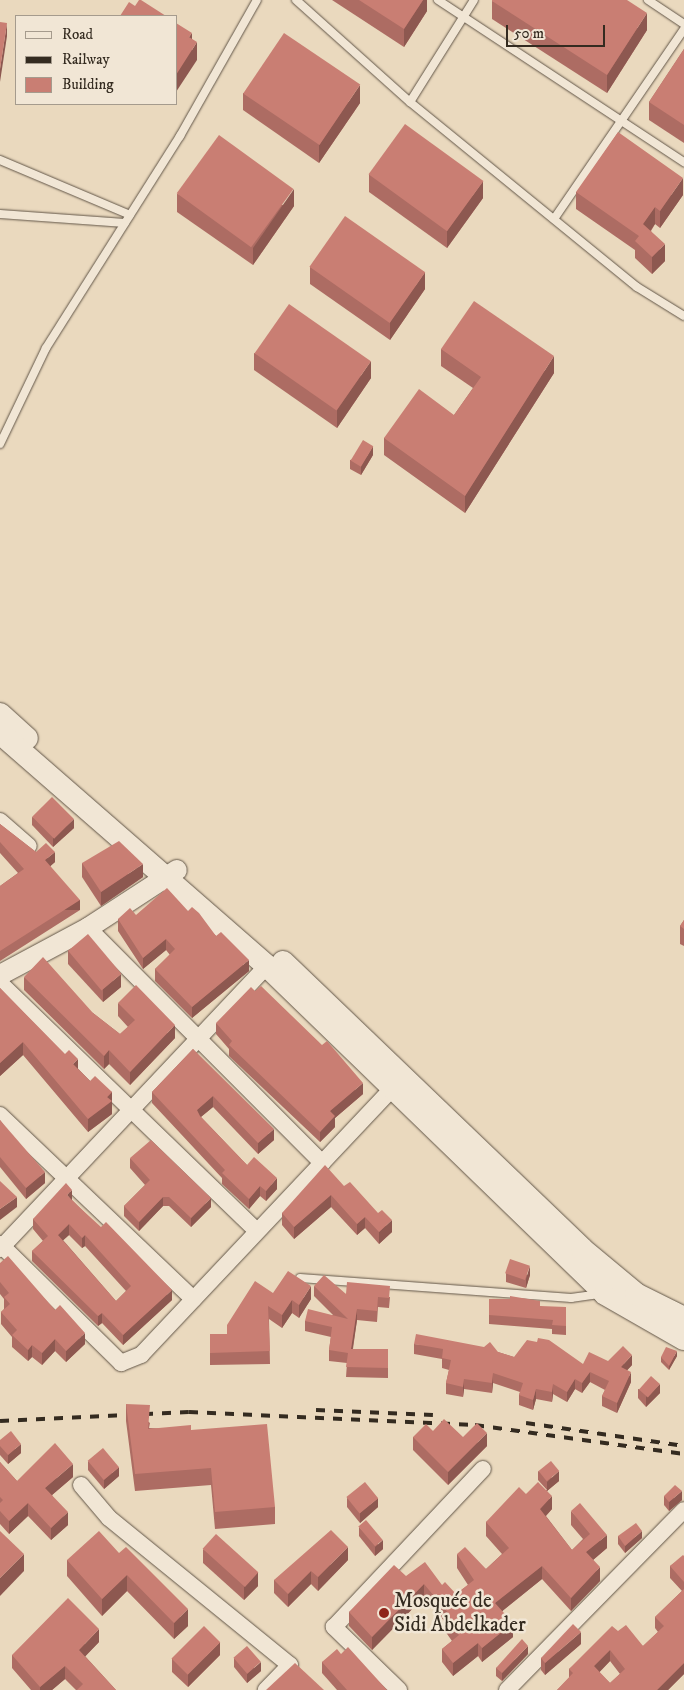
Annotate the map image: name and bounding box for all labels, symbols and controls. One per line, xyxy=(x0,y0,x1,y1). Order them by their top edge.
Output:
legend xyxy=(15,15,178,105)
scale bar xyxy=(509,15,608,47)
text: 50 m xyxy=(514,24,544,43)
text: Road xyxy=(62,25,93,44)
text: Railway xyxy=(62,50,110,69)
text: Building xyxy=(62,75,114,94)
place label: Mosquée de Sidi Abdelkader xyxy=(394,1588,526,1638)
marker: Mosquée de Sidi Abdelkader xyxy=(378,1607,390,1619)

